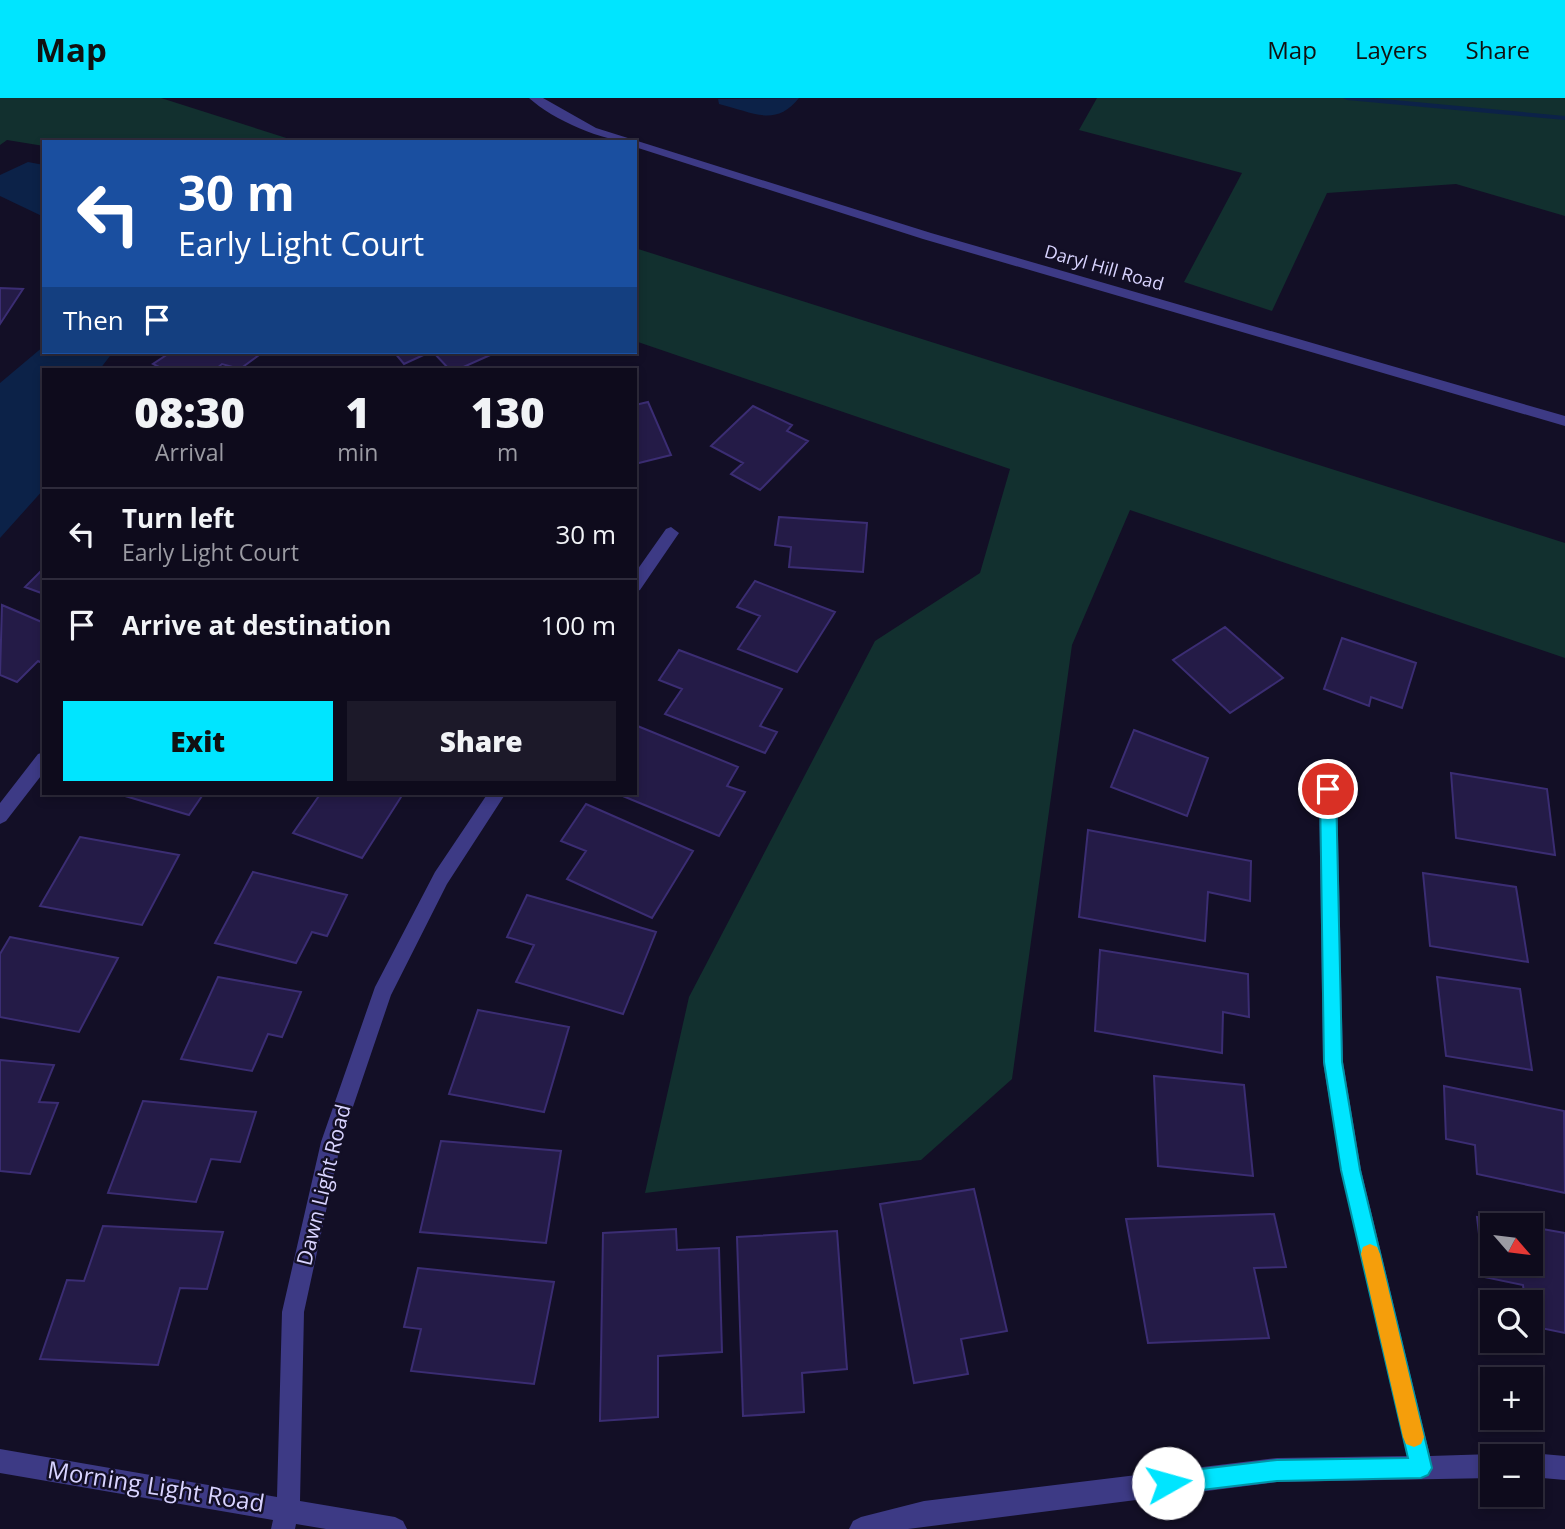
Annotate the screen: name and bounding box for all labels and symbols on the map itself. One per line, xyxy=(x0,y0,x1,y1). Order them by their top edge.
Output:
street label: Daryl Hill Road xyxy=(1042,239,1167,296)
pin xyxy=(1298,759,1358,819)
street label: Dawn Light Road xyxy=(289,1101,357,1268)
north arrow xyxy=(1480,1213,1544,1276)
position arrow xyxy=(1131,1446,1205,1520)
street label: Morning Light Road xyxy=(46,1452,267,1519)

